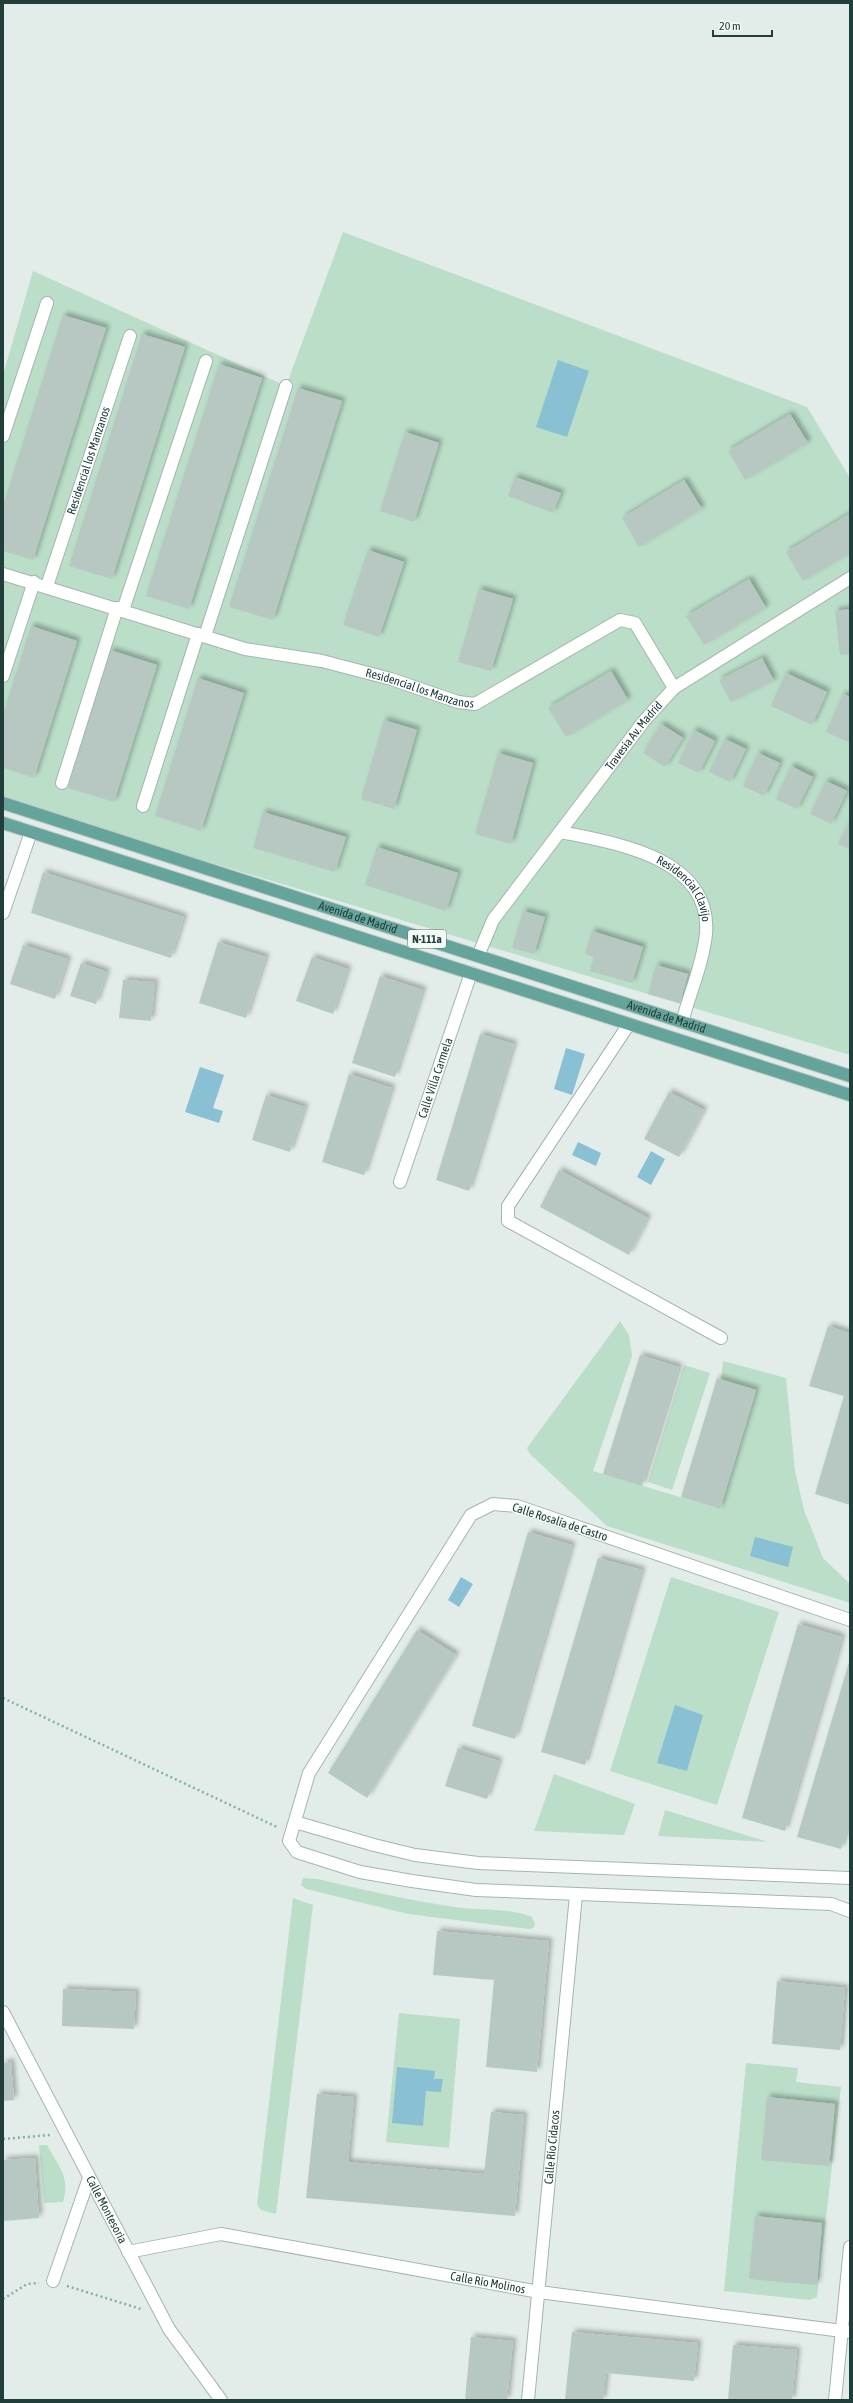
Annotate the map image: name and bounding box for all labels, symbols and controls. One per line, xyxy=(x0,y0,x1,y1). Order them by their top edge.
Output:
scale bar xyxy=(713,12,772,38)
text: 20 m xyxy=(719,19,741,33)
street label: Residencial los Manzanos xyxy=(64,405,113,516)
street label: Residencial los Manzanos xyxy=(364,666,475,711)
street label: Travesia Av. Madrid xyxy=(602,699,665,773)
street label: Residencial Clavijo xyxy=(654,853,713,923)
street label: Avenida de Madrid xyxy=(317,898,399,937)
road number: N-111a xyxy=(408,930,446,948)
street label: Avenida de Madrid xyxy=(625,998,708,1036)
street label: Calle Villa Carmela xyxy=(415,1036,456,1120)
street label: Calle Rosalía de Castro xyxy=(510,1500,610,1544)
street label: Calle Río Cidacos xyxy=(542,2110,563,2185)
street label: Calle Montesoria xyxy=(83,2173,130,2246)
street label: Calle Río Molinos xyxy=(449,2269,526,2296)

